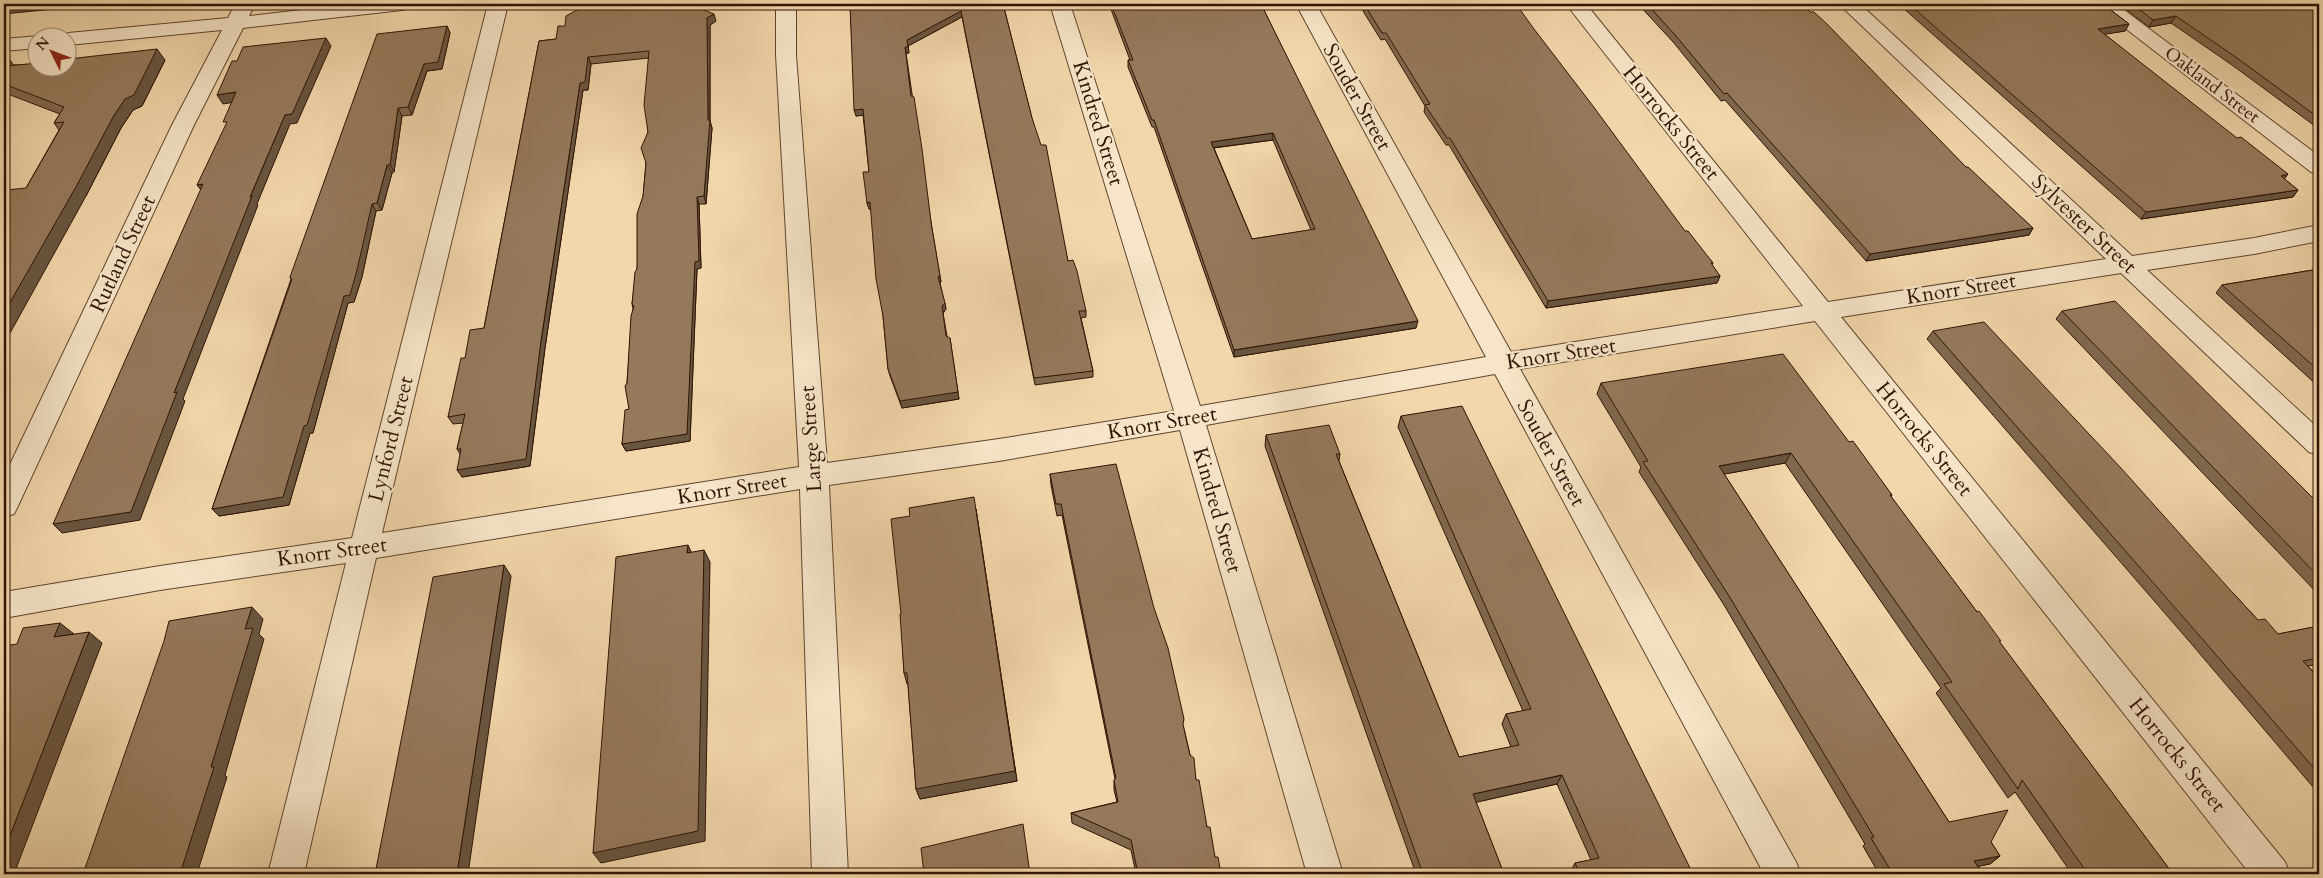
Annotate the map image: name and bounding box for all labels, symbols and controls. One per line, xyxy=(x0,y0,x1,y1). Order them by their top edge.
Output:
north arrow xyxy=(28,28,78,78)
text: N xyxy=(32,33,54,55)
street label: Souder Street xyxy=(1316,38,1398,156)
street label: Oakland Street xyxy=(2159,41,2265,129)
street label: Kindred Street xyxy=(1065,57,1131,189)
street label: Horrocks Street xyxy=(1616,60,1726,187)
street label: Sylvester Street xyxy=(2025,168,2143,281)
street label: Rutland Street xyxy=(83,190,163,317)
street label: Knorr Street xyxy=(1904,266,2018,312)
street label: Knorr Street xyxy=(1504,331,1618,377)
street label: Lynford Street xyxy=(361,373,421,505)
street label: Horrocks Street xyxy=(1869,376,1979,503)
street label: Large Street xyxy=(793,384,829,493)
street label: Souder Street xyxy=(1510,394,1592,512)
street label: Knorr Street xyxy=(1105,399,1219,447)
street label: Kindred Street xyxy=(1185,444,1249,576)
street label: Knorr Street xyxy=(675,466,789,512)
street label: Knorr Street xyxy=(275,530,389,574)
street label: Horrocks Street xyxy=(2122,692,2232,819)

